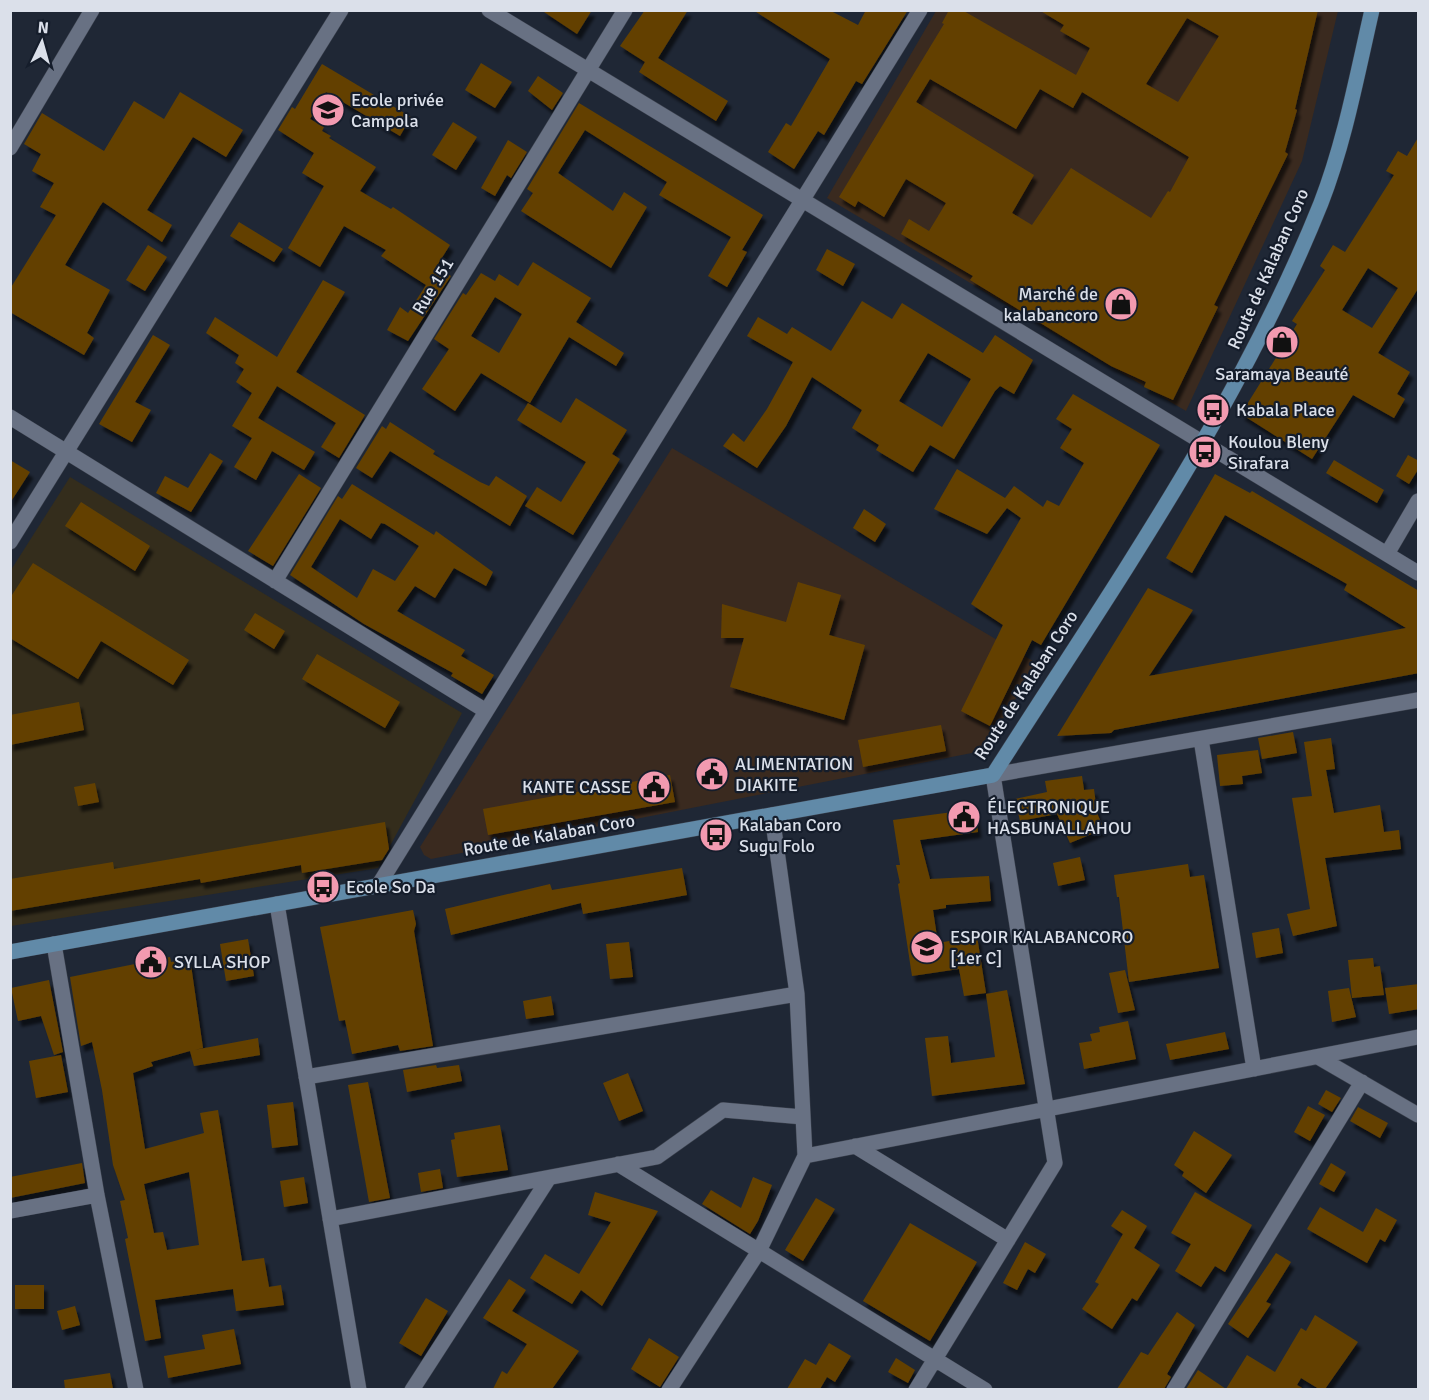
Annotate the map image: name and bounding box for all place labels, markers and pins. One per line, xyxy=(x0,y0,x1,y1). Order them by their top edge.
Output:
place label: Ecole privée Campola xyxy=(351,89,444,132)
school or university icon: Ecole privée Campola xyxy=(310,92,346,128)
place label: Marché de kalabancoro xyxy=(1004,283,1098,326)
shop icon: Marché de kalabancoro xyxy=(1103,286,1139,322)
shop icon: Saramaya Beauté xyxy=(1264,324,1300,360)
place label: Saramaya Beauté xyxy=(1215,363,1349,385)
bus stop icon: Kabala Place xyxy=(1195,392,1231,428)
place label: Kabala Place xyxy=(1236,399,1335,421)
place label: Koulou Bleny Sirafara xyxy=(1228,431,1329,474)
bus stop icon: Koulou Bleny Sirafara xyxy=(1187,434,1223,470)
place label: ALIMENTATION DIAKITE xyxy=(735,753,853,796)
public building icon: ALIMENTATION DIAKITE xyxy=(694,756,730,792)
public building icon: KANTE CASSE xyxy=(636,769,672,805)
place label: KANTE CASSE xyxy=(522,776,631,798)
place label: ÉLECTRONIQUE HASBUNALLAHOU xyxy=(987,796,1132,839)
public building icon: ÉLECTRONIQUE HASBUNALLAHOU xyxy=(946,799,982,835)
place label: Kalaban Coro Sugu Folo xyxy=(739,814,841,857)
bus stop icon: Kalaban Coro Sugu Folo xyxy=(698,817,734,853)
bus stop icon: Ecole So Da xyxy=(305,869,341,905)
place label: Ecole So Da xyxy=(346,876,436,898)
place label: ESPOIR KALABANCORO [1er C] xyxy=(950,926,1133,969)
school or university icon: ESPOIR KALABANCORO [1er C] xyxy=(909,929,945,965)
public building icon: SYLLA SHOP xyxy=(133,944,169,980)
place label: SYLLA SHOP xyxy=(174,951,271,973)

